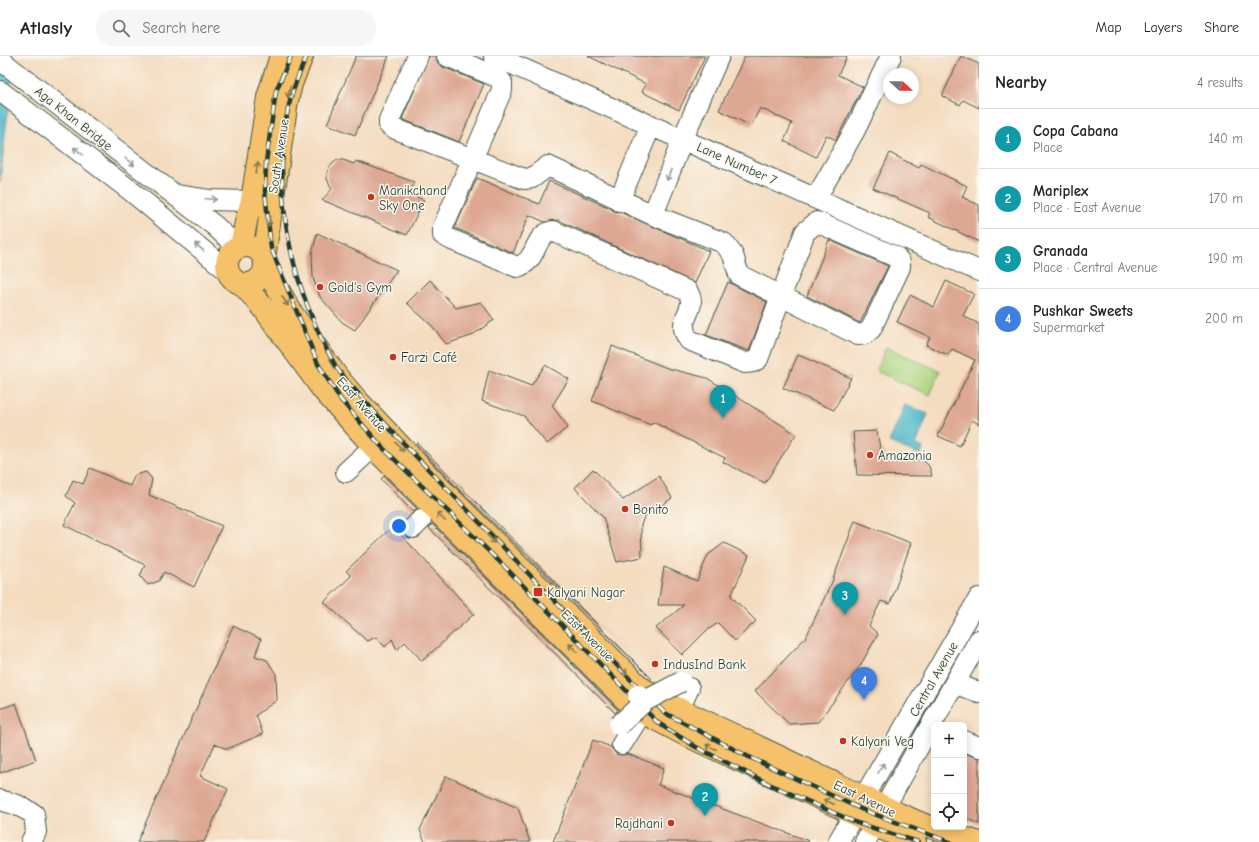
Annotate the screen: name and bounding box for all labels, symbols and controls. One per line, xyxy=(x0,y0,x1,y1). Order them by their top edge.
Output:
search box xyxy=(96,10,376,46)
text: Atlasly xyxy=(20,17,72,39)
icon: search xyxy=(110,17,132,39)
text: Search here xyxy=(142,19,220,37)
text: Map xyxy=(1095,19,1122,36)
text: Layers xyxy=(1144,19,1182,36)
text: Share xyxy=(1204,19,1239,36)
north arrow xyxy=(883,68,919,104)
text: Nearby xyxy=(995,73,1046,92)
text: 4 results xyxy=(1197,75,1243,90)
street label: Aga Khan Bridge xyxy=(32,83,116,154)
one-way arrow xyxy=(284,86,292,99)
street label: South Avenue xyxy=(265,117,292,194)
text: Copa Cabana xyxy=(1033,122,1118,140)
text: 1 xyxy=(1005,131,1011,146)
text: 140 m xyxy=(1209,131,1243,146)
street label: Lane Number 7 xyxy=(694,139,779,188)
text: Place xyxy=(1033,140,1063,155)
one-way arrow xyxy=(72,146,83,155)
one-way arrow xyxy=(125,158,136,166)
one-way arrow xyxy=(253,162,261,175)
one-way arrow xyxy=(664,168,672,180)
text: Mariplex xyxy=(1033,182,1088,200)
place label: Manikchand Sky One xyxy=(379,183,447,213)
text: 2 xyxy=(1005,191,1011,206)
text: 170 m xyxy=(1209,191,1243,206)
marker: Manikchand Sky One xyxy=(366,192,376,202)
one-way arrow xyxy=(204,196,217,203)
text: Place · East Avenue xyxy=(1033,200,1141,215)
one-way arrow xyxy=(265,214,272,227)
one-way arrow xyxy=(194,242,204,251)
text: Granada xyxy=(1033,242,1088,260)
text: 3 xyxy=(1005,251,1011,266)
text: 190 m xyxy=(1208,251,1243,266)
text: Place · Central Avenue xyxy=(1033,260,1157,275)
place label: Gold's Gym xyxy=(328,280,392,295)
marker: Gold's Gym xyxy=(315,282,325,292)
one-way arrow xyxy=(281,295,289,307)
text: Pushkar Sweets xyxy=(1033,302,1133,320)
text: 4 xyxy=(1005,311,1011,326)
text: 200 m xyxy=(1205,311,1243,326)
text: Supermarket xyxy=(1033,320,1104,335)
place label: Farzi Café xyxy=(401,350,457,365)
marker: Farzi Café xyxy=(388,352,398,362)
street label: East Avenue xyxy=(334,374,390,435)
pin: 1 xyxy=(710,385,736,418)
one-way arrow xyxy=(395,442,405,452)
place label: Amazonia xyxy=(878,448,932,463)
marker: Amazonia xyxy=(865,450,875,460)
place label: Bonito xyxy=(633,502,668,517)
marker: Bonito xyxy=(620,504,630,514)
one-way arrow xyxy=(436,512,446,521)
your location xyxy=(389,516,409,536)
one-way arrow xyxy=(486,534,496,544)
pin: 3 xyxy=(832,582,858,615)
place label: Kalyani Nagar xyxy=(547,585,626,600)
marker: Kalyani Nagar xyxy=(532,586,544,598)
street label: East Avenue xyxy=(558,606,617,665)
street label: Central Avenue xyxy=(906,639,961,719)
one-way arrow xyxy=(568,643,578,653)
place label: IndusInd Bank xyxy=(663,657,747,672)
marker: IndusInd Bank xyxy=(650,659,660,669)
one-way arrow xyxy=(618,665,628,675)
pin: 4 xyxy=(851,667,877,700)
map controls xyxy=(931,722,967,830)
button: + xyxy=(931,722,967,758)
place label: Kalyani Veg xyxy=(851,734,914,749)
marker: Kalyani Veg xyxy=(838,736,848,746)
one-way arrow xyxy=(706,743,718,750)
button: − xyxy=(931,758,967,794)
one-way arrow xyxy=(877,762,885,774)
street label: East Avenue xyxy=(831,777,899,820)
pin: 2 xyxy=(692,783,718,816)
button: locate xyxy=(931,794,967,830)
one-way arrow xyxy=(823,798,835,805)
place label: Rajdhani xyxy=(615,816,663,831)
marker: Rajdhani xyxy=(666,818,676,828)

